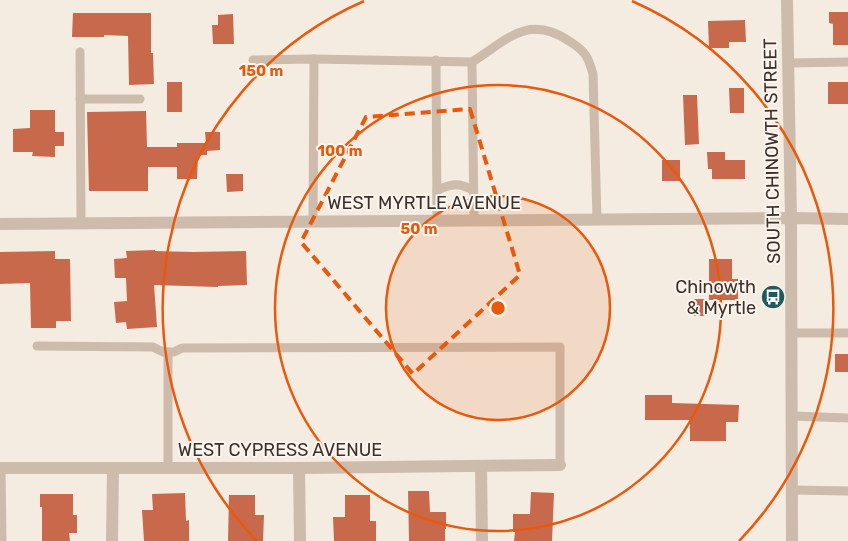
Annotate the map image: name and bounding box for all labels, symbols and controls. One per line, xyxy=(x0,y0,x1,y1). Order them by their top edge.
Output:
street label: SOUTH CHINOWTH STREET xyxy=(759,38,785,264)
text: 150 m xyxy=(239,62,283,80)
text: 100 m xyxy=(318,142,362,160)
street label: WEST MYRTLE AVENUE xyxy=(327,192,521,214)
text: 50 m xyxy=(401,220,437,238)
place label: Chinowth & Myrtle xyxy=(675,276,756,319)
bus stop icon: Chinowth & Myrtle xyxy=(760,284,786,310)
centre of rings xyxy=(489,299,507,317)
street label: WEST CYPRESS AVENUE xyxy=(178,439,382,461)

